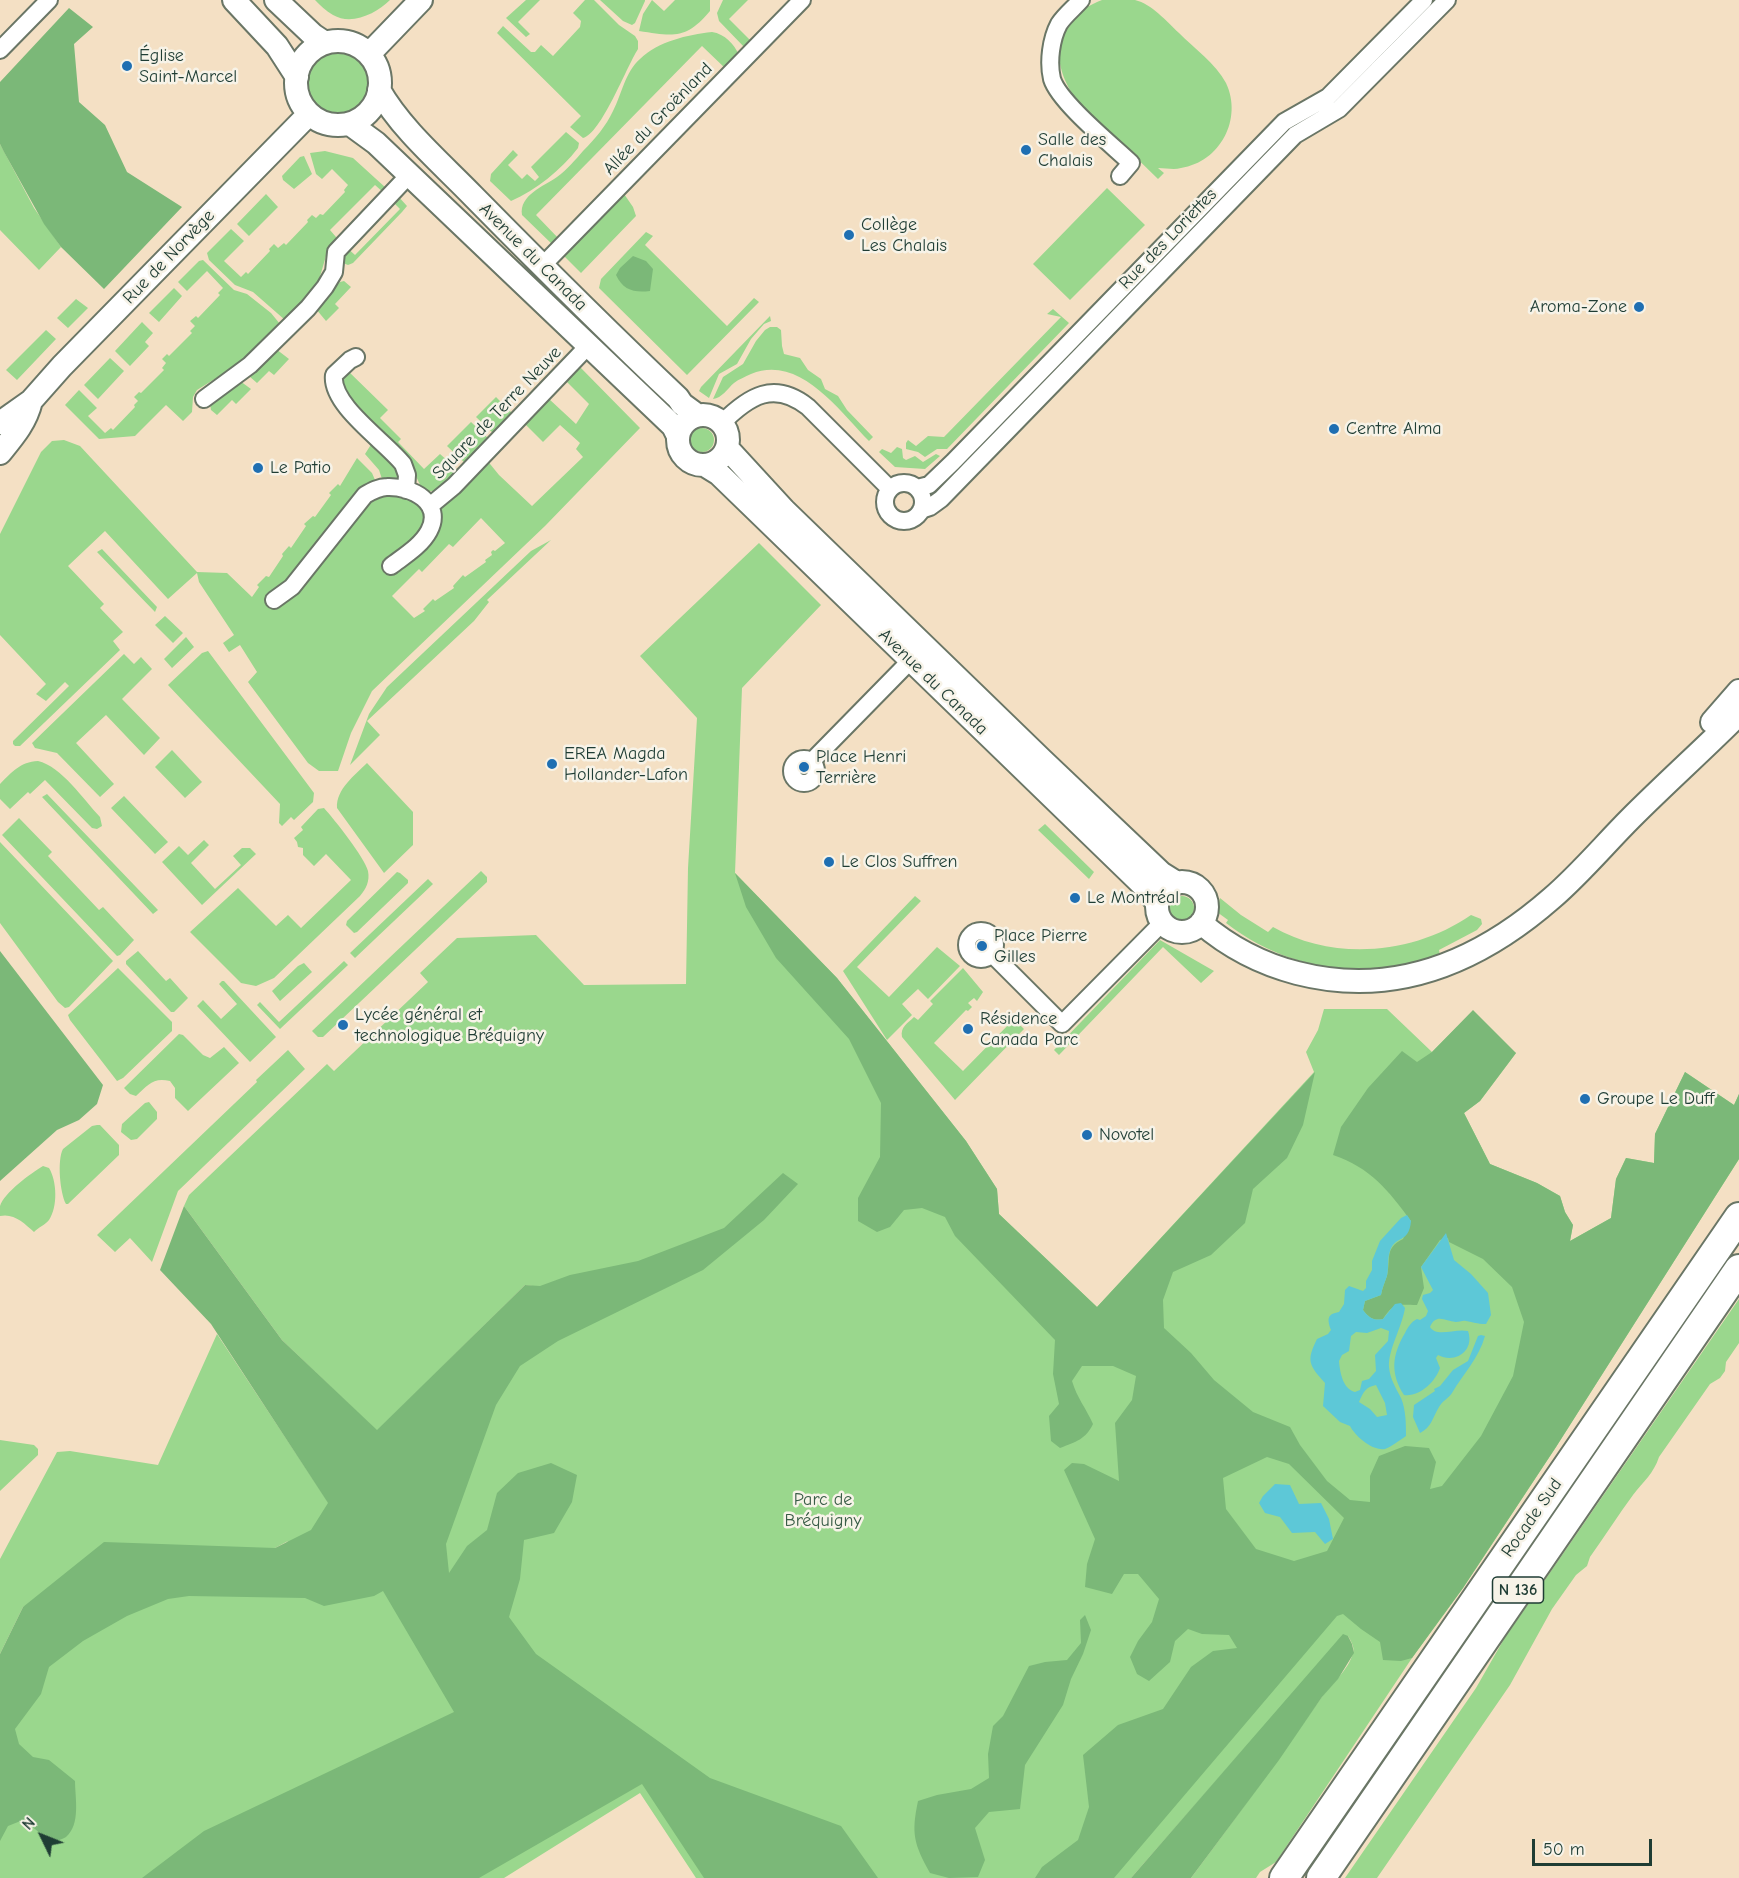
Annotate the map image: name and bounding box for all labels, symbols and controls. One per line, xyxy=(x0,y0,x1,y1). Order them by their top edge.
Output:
place label: Église Saint-Marcel xyxy=(139,45,237,88)
street label: Allée du Groënland xyxy=(599,58,717,180)
marker: Église Saint-Marcel xyxy=(120,59,134,73)
place label: Salle des Chalais xyxy=(1038,129,1106,172)
marker: Salle des Chalais xyxy=(1019,143,1033,157)
street label: Rue des Loriettes xyxy=(1114,184,1222,294)
street label: Avenue du Canada xyxy=(474,198,592,316)
street label: Rue de Norvège xyxy=(119,205,219,309)
place label: Collège Les Chalais xyxy=(861,214,947,256)
marker: Collège Les Chalais xyxy=(842,228,856,242)
place label: Aroma-Zone xyxy=(1530,296,1627,318)
marker: Aroma-Zone xyxy=(1632,300,1646,314)
street label: Square de Terre Neuve xyxy=(428,342,566,484)
place label: Centre Alma xyxy=(1346,418,1442,440)
marker: Centre Alma xyxy=(1327,422,1341,436)
place label: Le Patio xyxy=(270,457,331,479)
marker: Le Patio xyxy=(251,461,265,475)
street label: Avenue du Canada xyxy=(874,624,992,740)
place label: EREA Magda Hollander-Lafon xyxy=(564,743,688,786)
place label: Place Henri Terrière xyxy=(816,746,906,789)
marker: EREA Magda Hollander-Lafon xyxy=(545,757,559,771)
marker: Place Henri Terrière xyxy=(797,760,811,774)
place label: Le Clos Suffren xyxy=(841,851,958,873)
marker: Le Clos Suffren xyxy=(822,855,836,869)
place label: Le Montréal xyxy=(1087,887,1179,909)
marker: Le Montréal xyxy=(1068,891,1082,905)
place label: Place Pierre Gilles xyxy=(994,925,1087,968)
marker: Place Pierre Gilles xyxy=(975,939,989,953)
place label: Lycée général et technologique Bréquigny xyxy=(355,1004,544,1046)
place label: Résidence Canada Parc xyxy=(980,1008,1078,1050)
marker: Lycée général et technologique Bréquigny xyxy=(336,1018,350,1032)
marker: Résidence Canada Parc xyxy=(961,1022,975,1036)
place label: Groupe Le Duff xyxy=(1597,1088,1714,1110)
marker: Groupe Le Duff xyxy=(1578,1092,1592,1106)
place label: Novotel xyxy=(1099,1124,1154,1146)
marker: Novotel xyxy=(1080,1128,1094,1142)
street label: Rocade Sud xyxy=(1497,1474,1567,1562)
park label: Parc de Bréquigny xyxy=(785,1489,861,1532)
road number: N 136 xyxy=(1492,1577,1544,1603)
north arrow xyxy=(12,1806,72,1866)
text: N xyxy=(19,1814,39,1834)
scale bar xyxy=(1535,1827,1655,1865)
text: 50 m xyxy=(1543,1839,1585,1860)

